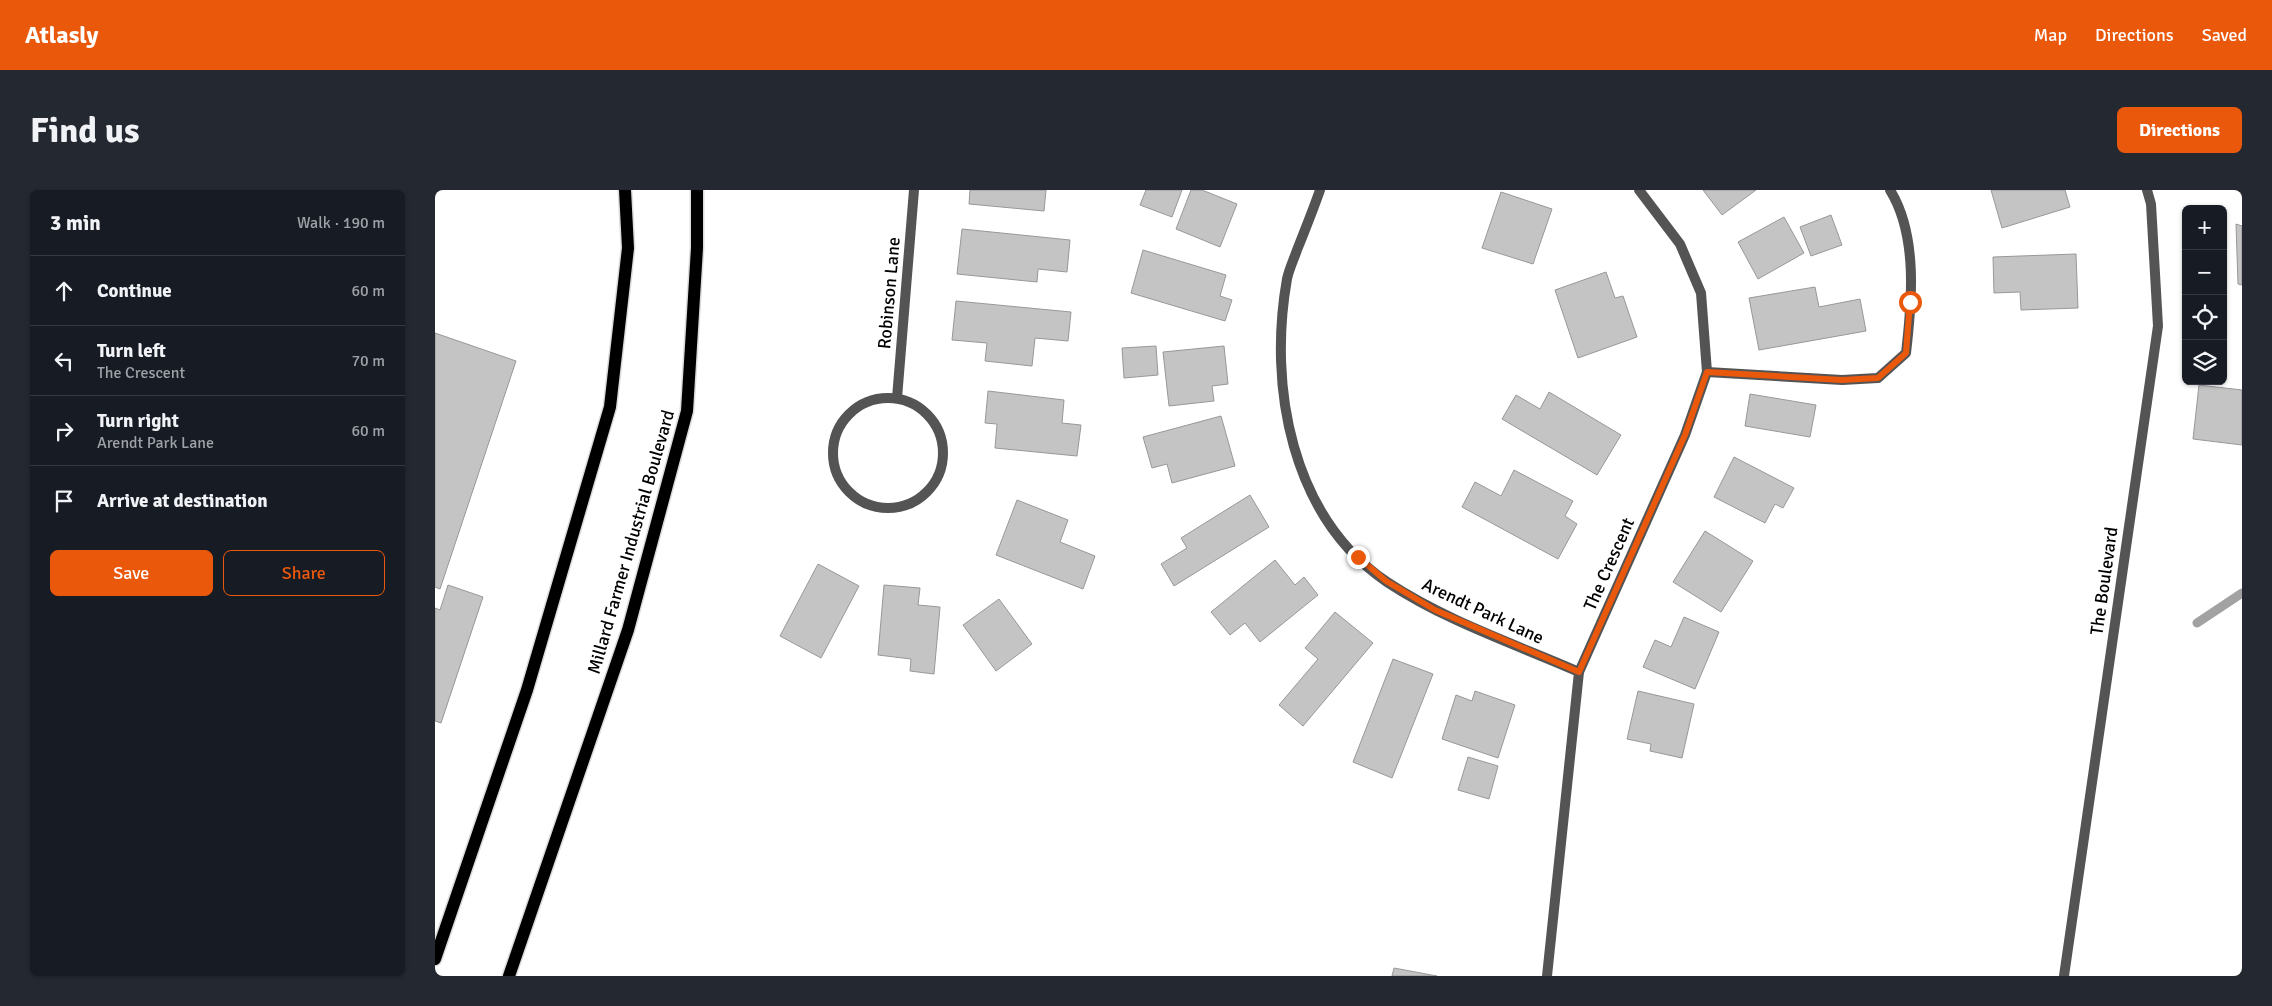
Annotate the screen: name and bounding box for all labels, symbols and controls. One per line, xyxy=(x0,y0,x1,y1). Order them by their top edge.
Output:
text: Atlasly xyxy=(25,20,98,50)
text: Map xyxy=(2034,24,2067,46)
text: Directions xyxy=(2095,24,2174,46)
text: Saved xyxy=(2202,24,2247,46)
button: Directions xyxy=(2117,107,2242,153)
text: Find us xyxy=(30,109,140,152)
map controls xyxy=(2182,205,2227,385)
button: + xyxy=(2182,205,2227,250)
text: 3 min xyxy=(50,210,101,236)
text: Walk · 190 m xyxy=(297,213,385,233)
street label: Robinson Lane xyxy=(873,236,905,350)
button: − xyxy=(2182,250,2227,295)
icon: ahead xyxy=(50,277,78,305)
text: Continue xyxy=(97,279,172,303)
text: 60 m xyxy=(351,281,385,301)
route start xyxy=(1899,291,1922,314)
button: locate xyxy=(2182,295,2227,340)
text: Turn left xyxy=(97,339,166,363)
button: layers xyxy=(2182,340,2227,385)
icon: left xyxy=(50,347,78,375)
text: 70 m xyxy=(351,351,385,371)
text: The Crescent xyxy=(97,363,185,383)
street label: Millard Farmer Industrial Boulevard xyxy=(583,408,679,676)
text: Turn right xyxy=(97,409,179,433)
icon: right xyxy=(50,417,78,445)
text: 60 m xyxy=(351,421,385,441)
text: Arendt Park Lane xyxy=(97,433,214,453)
icon: arrive xyxy=(50,487,78,515)
text: Arrive at destination xyxy=(97,489,268,513)
street label: The Crescent xyxy=(1579,514,1639,614)
street label: The Boulevard xyxy=(2086,526,2122,636)
route end xyxy=(1347,546,1370,569)
button: Save xyxy=(50,550,213,596)
button: Share xyxy=(223,550,385,596)
street label: Arendt Park Lane xyxy=(1419,573,1547,649)

